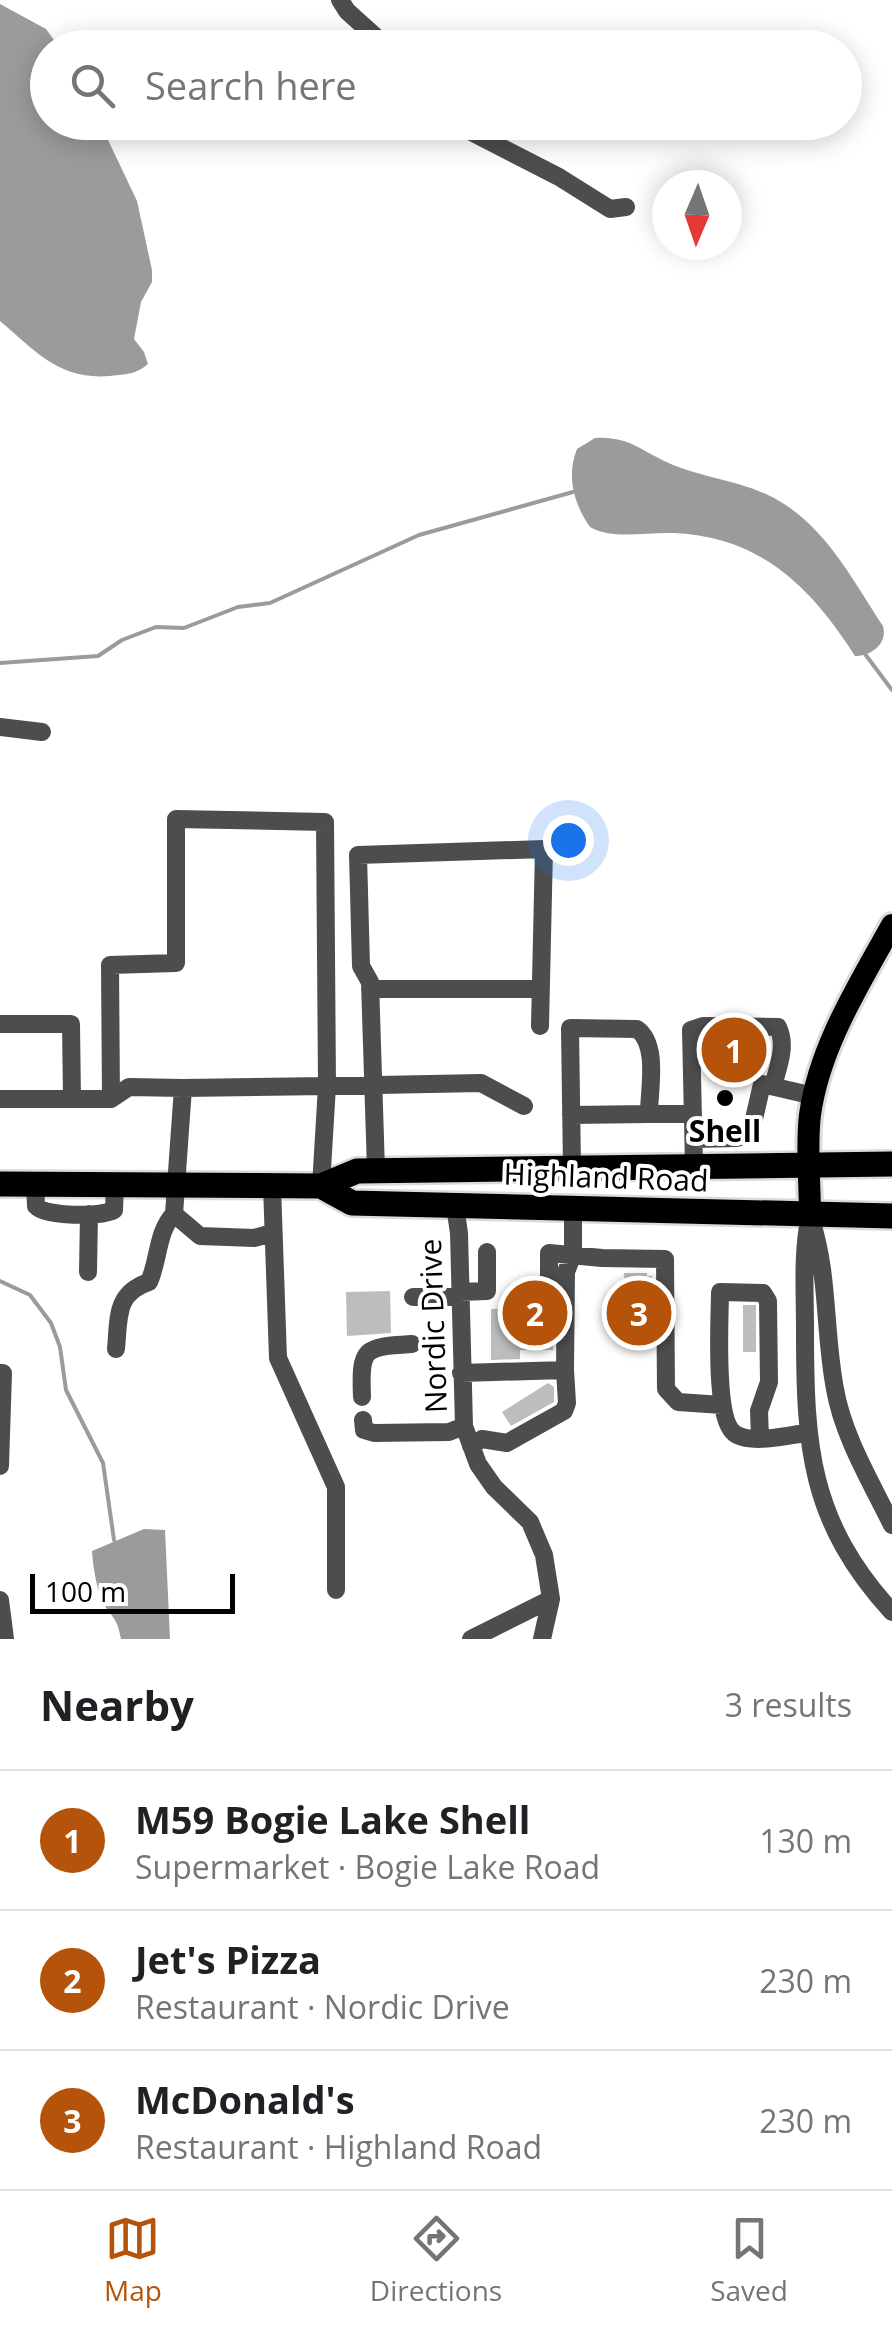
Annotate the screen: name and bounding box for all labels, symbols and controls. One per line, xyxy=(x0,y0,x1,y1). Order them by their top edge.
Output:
search box xyxy=(30,30,862,140)
icon: search xyxy=(65,58,120,113)
text: Search here xyxy=(145,59,357,111)
north arrow xyxy=(652,170,742,260)
your location xyxy=(543,815,594,866)
pin: 1 xyxy=(702,1012,766,1088)
marker: Shell xyxy=(714,1087,736,1109)
place label: Shell xyxy=(689,1110,761,1151)
street label: Highland Road xyxy=(503,1152,709,1201)
street label: Nordic Drive xyxy=(409,1238,456,1414)
pin: 2 xyxy=(502,1276,568,1350)
pin: 3 xyxy=(606,1276,672,1350)
scale bar xyxy=(30,1569,235,1614)
text: 100 m xyxy=(45,1572,126,1610)
text: Nearby xyxy=(40,1676,194,1733)
text: 3 results xyxy=(725,1683,852,1726)
text: M59 Bogie Lake Shell xyxy=(135,1793,530,1845)
text: 1 xyxy=(63,1819,82,1862)
text: 130 m xyxy=(759,1819,852,1862)
text: Supermarket · Bogie Lake Road xyxy=(135,1845,600,1888)
text: Jet's Pizza xyxy=(135,1933,321,1985)
text: 2 xyxy=(63,1959,82,2002)
text: 230 m xyxy=(759,1959,852,2002)
text: Restaurant · Nordic Drive xyxy=(135,1985,510,2028)
text: McDonald's xyxy=(135,2073,355,2125)
text: 3 xyxy=(63,2099,82,2142)
text: 230 m xyxy=(759,2099,852,2142)
text: Restaurant · Highland Road xyxy=(135,2125,542,2168)
tab: Map xyxy=(104,2211,162,2309)
tab: Directions xyxy=(370,2211,502,2309)
tab: Saved xyxy=(710,2211,788,2309)

